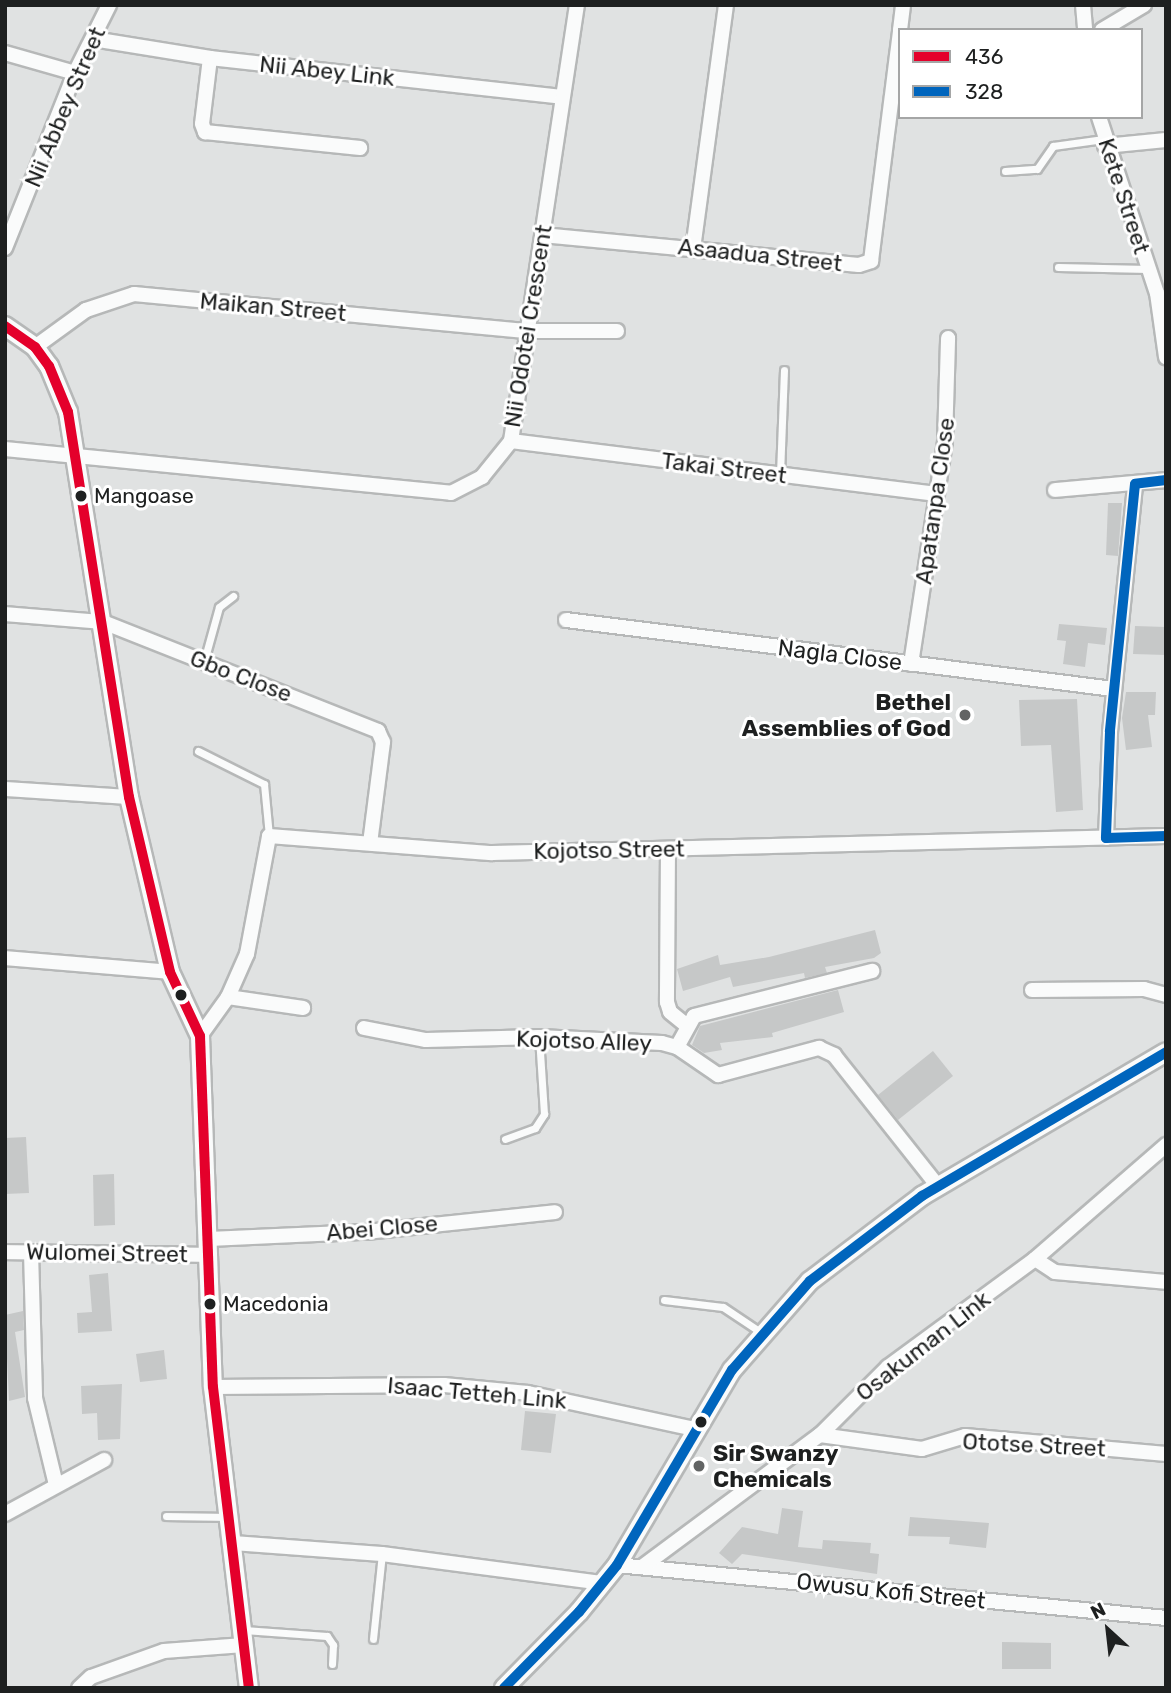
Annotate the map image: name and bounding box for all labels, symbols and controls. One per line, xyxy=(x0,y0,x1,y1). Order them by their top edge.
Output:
street label: Nii Abbey Street xyxy=(19,22,111,192)
legend xyxy=(898,28,1143,119)
text: 436 xyxy=(965,44,1003,69)
street label: Nii Abey Link xyxy=(257,50,397,92)
text: 328 xyxy=(965,79,1003,104)
street label: Kete Street xyxy=(1092,135,1156,257)
street label: Nii Odotei Crescent xyxy=(498,223,558,429)
street label: Asaadua Street xyxy=(677,233,843,277)
street label: Maikan Street xyxy=(199,287,347,327)
street label: Apatanpa Close xyxy=(910,416,960,586)
street label: Takai Street xyxy=(660,447,788,489)
place label: Mangoase xyxy=(94,483,194,509)
marker: Mangoase xyxy=(74,489,88,503)
street label: Nagla Close xyxy=(776,634,904,676)
street label: Gbo Close xyxy=(186,644,296,708)
place label: Bethel Assemblies of God xyxy=(741,688,951,742)
marker: Bethel Assemblies of God xyxy=(957,707,973,723)
street label: Kojotso Street xyxy=(533,835,685,865)
unlabelled marker xyxy=(174,988,188,1002)
street label: Kojotso Alley xyxy=(515,1025,653,1057)
street label: Abei Close xyxy=(325,1209,439,1247)
street label: Wulomei Street xyxy=(26,1238,188,1268)
street label: Osakuman Link xyxy=(850,1285,996,1407)
place label: Macedonia xyxy=(223,1291,329,1317)
marker: Macedonia xyxy=(203,1297,217,1311)
street label: Isaac Tetteh Link xyxy=(386,1371,568,1415)
unlabelled marker xyxy=(694,1415,708,1429)
street label: Ototse Street xyxy=(962,1427,1106,1463)
place label: Sir Swanzy Chemicals xyxy=(713,1439,839,1493)
marker: Sir Swanzy Chemicals xyxy=(691,1458,707,1474)
street label: Owusu Kofi Street xyxy=(795,1567,987,1615)
north arrow xyxy=(1073,1595,1143,1665)
text: N xyxy=(1087,1597,1110,1624)

